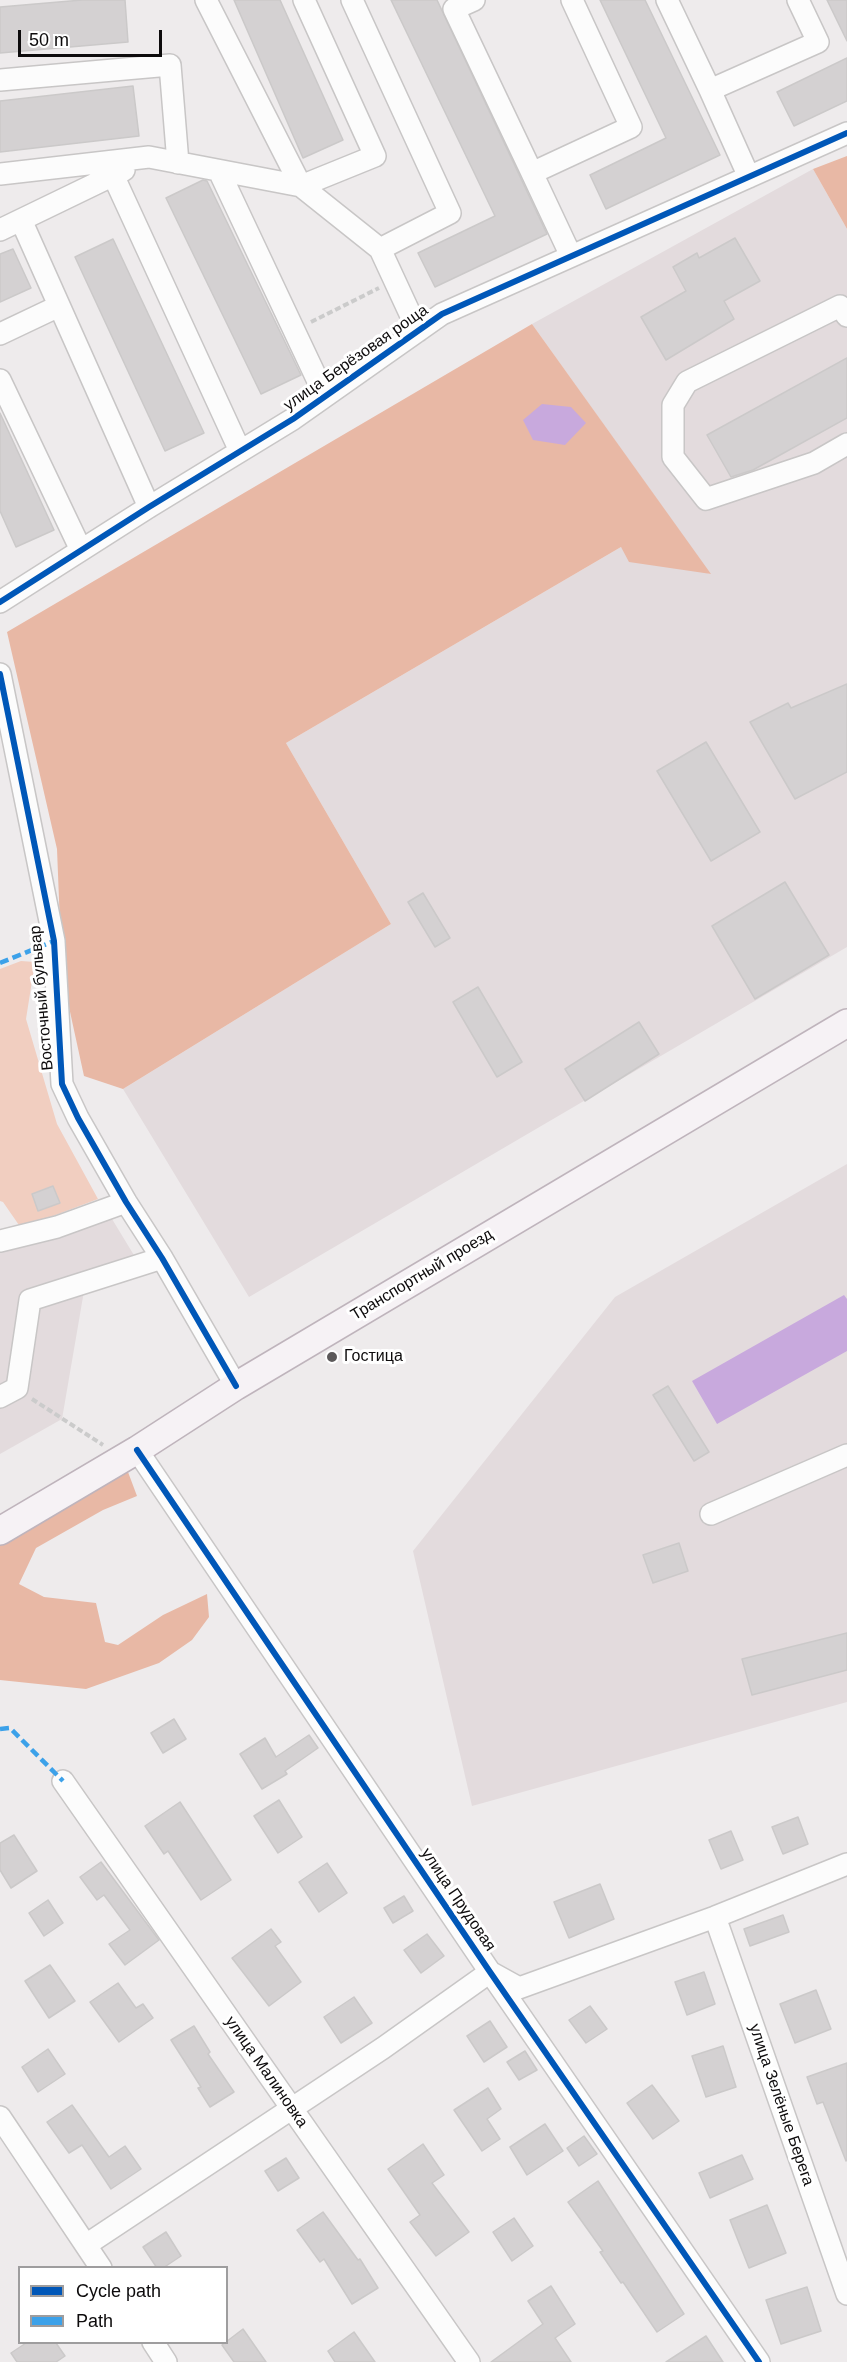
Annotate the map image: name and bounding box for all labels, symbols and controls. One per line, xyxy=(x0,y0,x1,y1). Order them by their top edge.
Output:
scale bar xyxy=(21,18,165,56)
text: 50 m xyxy=(29,30,69,50)
street label: улица Берёзовая роща xyxy=(280,301,432,415)
street label: Восточный бульвар xyxy=(26,925,58,1071)
street label: Транспортный проезд xyxy=(348,1225,496,1325)
place label: Гостица xyxy=(344,1347,403,1367)
marker: Гостица xyxy=(325,1350,339,1364)
street label: улица Прудовая xyxy=(416,1845,500,1955)
street label: улица Малиновка xyxy=(220,2013,312,2131)
street label: улица Зелёные Берега xyxy=(744,2022,818,2188)
legend xyxy=(18,2266,228,2344)
text: Cycle path xyxy=(76,2281,161,2301)
text: Path xyxy=(76,2311,113,2331)

